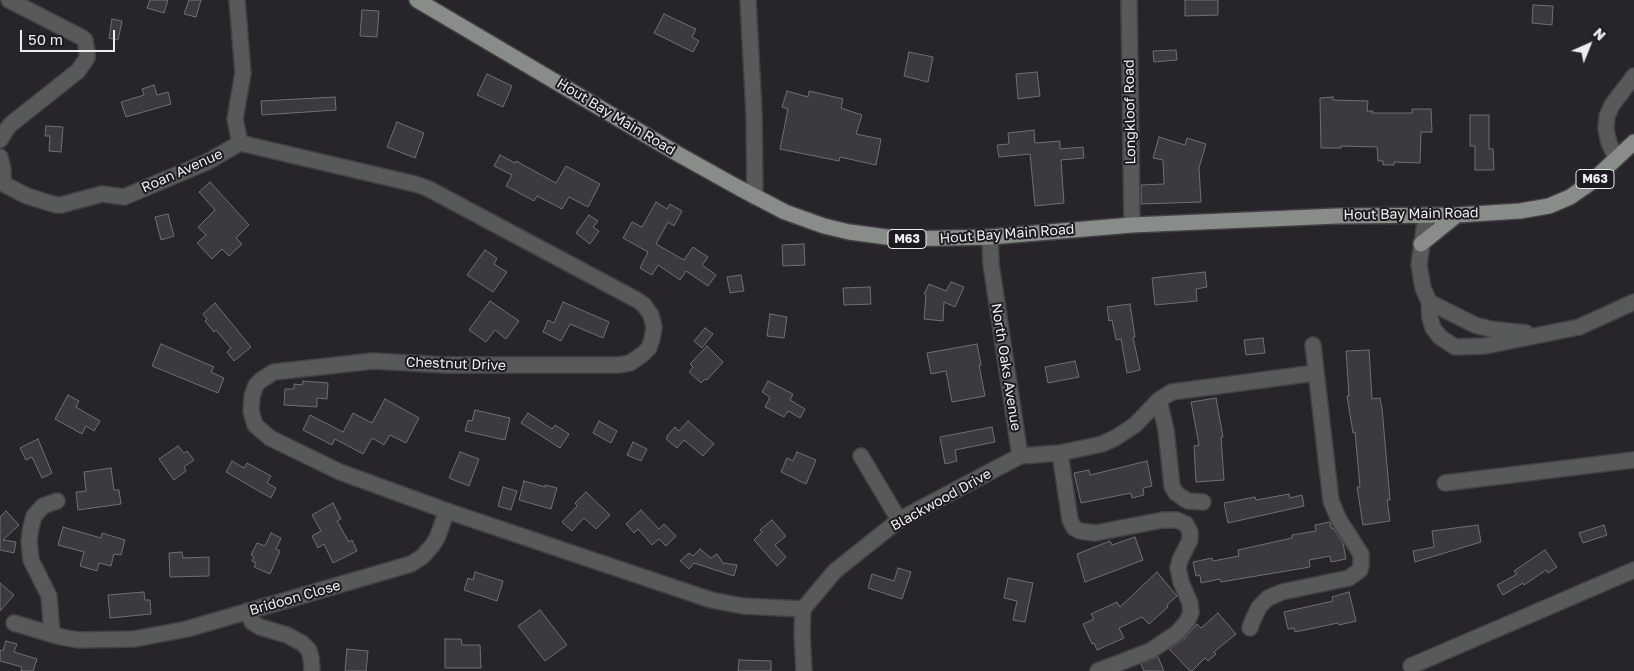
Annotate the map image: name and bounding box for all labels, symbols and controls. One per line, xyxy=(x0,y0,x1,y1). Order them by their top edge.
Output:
scale bar xyxy=(22,20,118,52)
north arrow xyxy=(1564,20,1614,70)
text: N xyxy=(1590,24,1609,44)
text: 50 m xyxy=(28,30,63,48)
street label: Longkloof Road xyxy=(1121,59,1139,165)
street label: Hout Bay Main Road xyxy=(554,75,678,159)
street label: Roan Avenue xyxy=(139,146,225,196)
road number: M63 xyxy=(1576,170,1614,188)
street label: Hout Bay Main Road xyxy=(1343,204,1479,224)
street label: Hout Bay Main Road xyxy=(939,221,1075,247)
road number: M63 xyxy=(888,230,926,248)
street label: North Oaks Avenue xyxy=(988,302,1024,432)
street label: Chestnut Drive xyxy=(406,354,506,374)
street label: Blackwood Drive xyxy=(888,465,994,535)
street label: Bridoon Close xyxy=(248,577,342,619)

